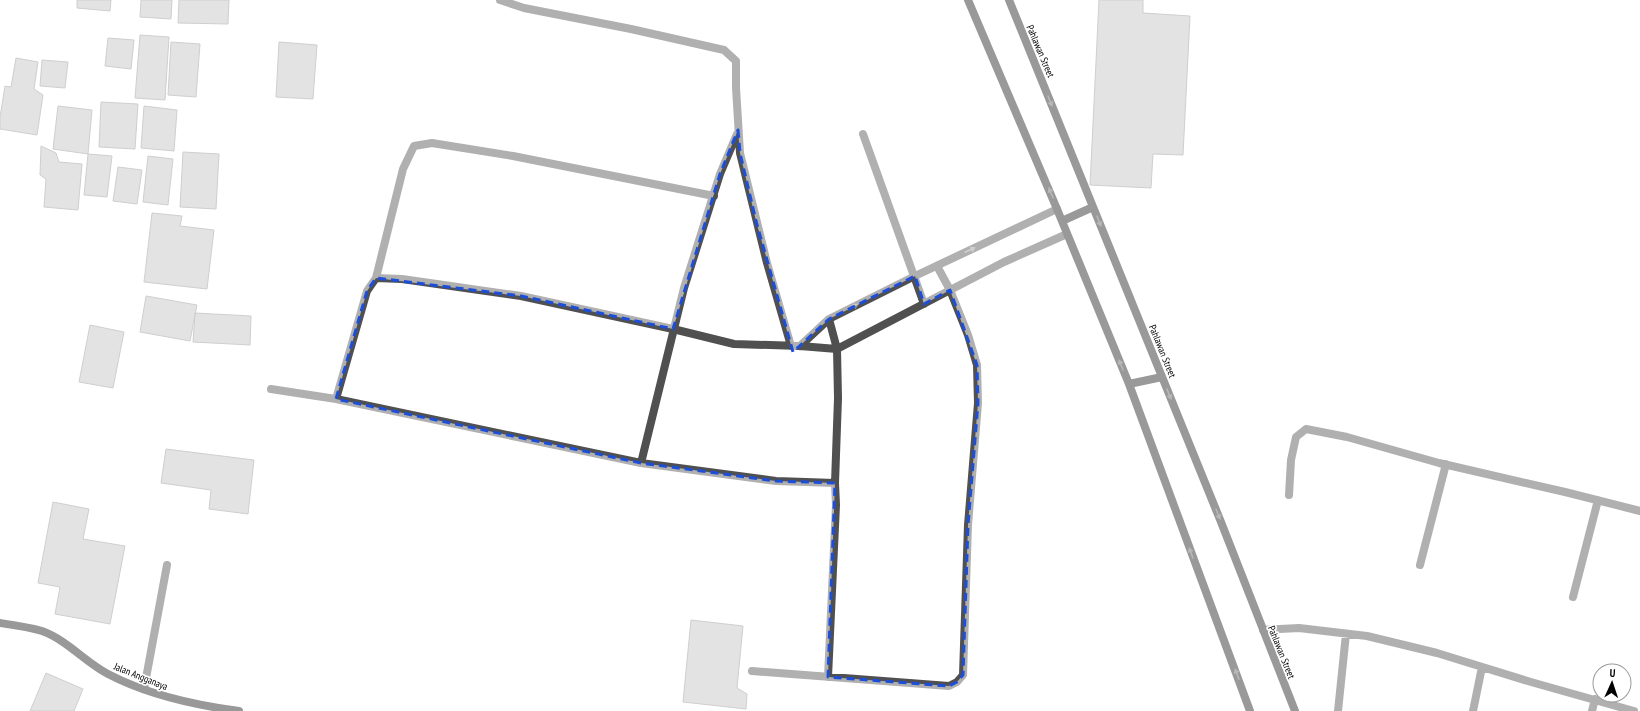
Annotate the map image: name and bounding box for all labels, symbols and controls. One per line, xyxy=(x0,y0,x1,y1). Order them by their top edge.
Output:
street label: Pahlawan Street xyxy=(1024,23,1058,80)
one-way arrow xyxy=(1048,95,1054,107)
one-way arrow xyxy=(1047,187,1053,199)
one-way arrow xyxy=(1097,216,1103,228)
one-way arrow xyxy=(965,247,976,253)
one-way arrow xyxy=(848,304,859,310)
street label: Pahlawan Street xyxy=(1146,323,1179,380)
one-way arrow xyxy=(1118,360,1124,371)
one-way arrow xyxy=(1166,388,1172,399)
one-way arrow xyxy=(1215,509,1221,521)
one-way arrow xyxy=(1188,546,1194,558)
street label: Pahlawan Street xyxy=(1265,624,1298,681)
street label: Jalan Angganaya xyxy=(111,659,170,693)
north arrow xyxy=(1592,663,1632,703)
text: U xyxy=(1609,666,1616,680)
one-way arrow xyxy=(1233,668,1239,680)

